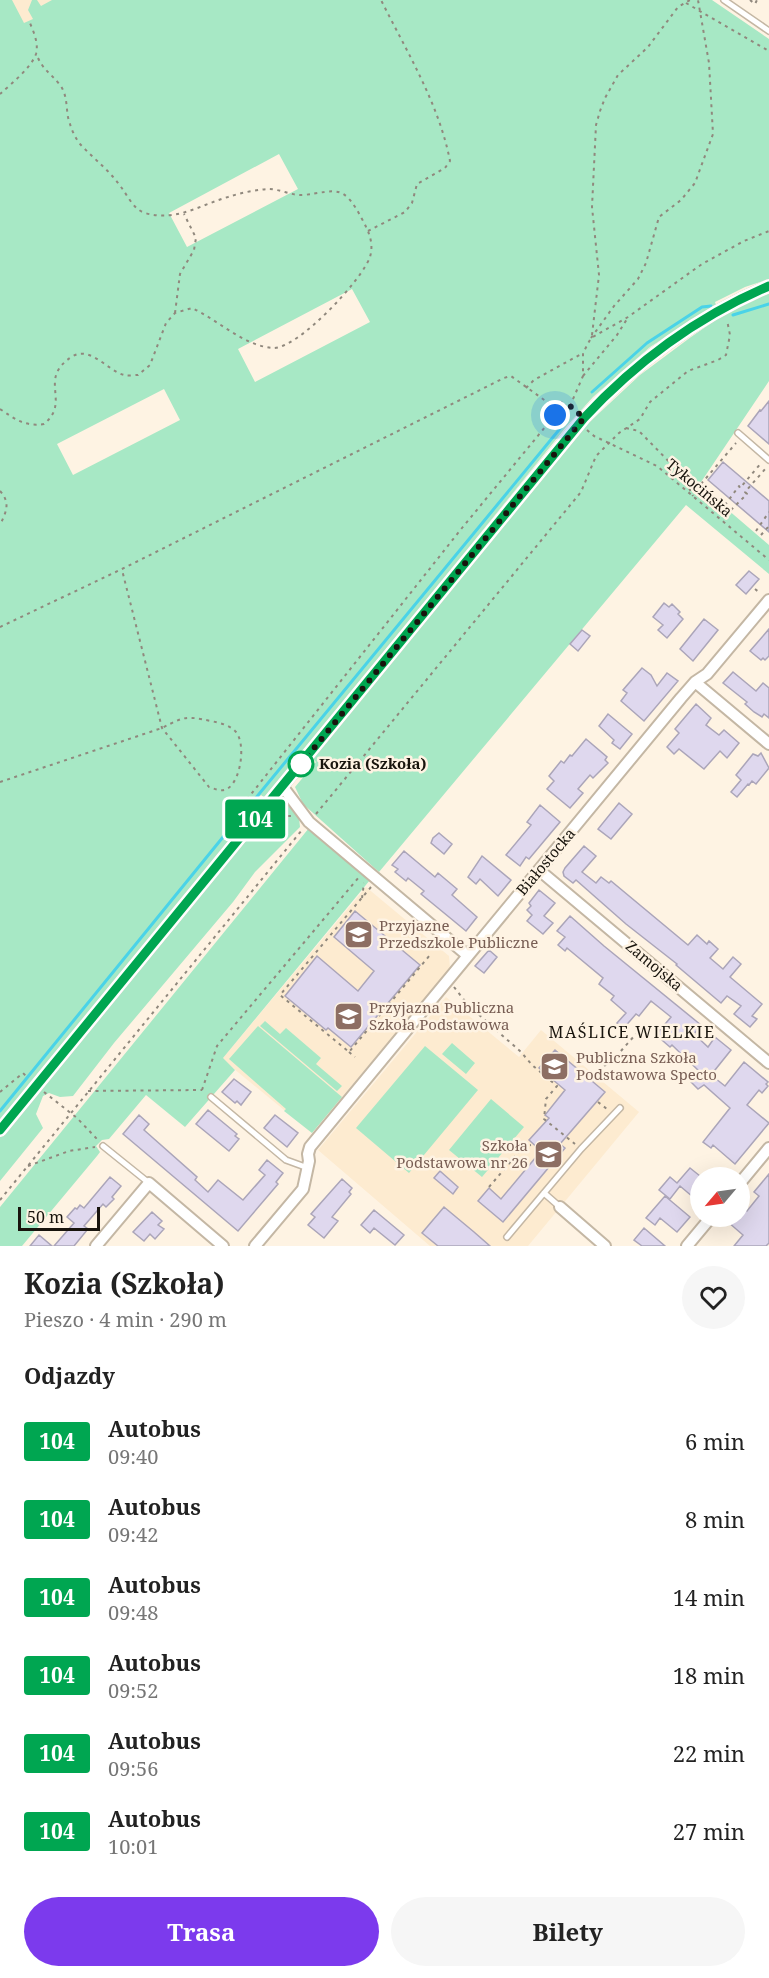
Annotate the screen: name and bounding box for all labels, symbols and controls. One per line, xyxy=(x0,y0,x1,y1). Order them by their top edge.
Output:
your location xyxy=(540,400,570,430)
street label: Tykocińska xyxy=(662,454,737,521)
marker: Kozia (Szkoła) xyxy=(288,751,314,777)
place label: Kozia (Szkoła) xyxy=(319,753,426,773)
line badge: 104 xyxy=(220,800,290,838)
text: 104 xyxy=(237,805,273,833)
street label: Białostocka xyxy=(511,824,579,899)
place label: Przyjazne Przedszkole Publiczne xyxy=(379,915,538,952)
school or university icon: Przyjazne Przedszkole Publiczne xyxy=(342,919,374,951)
street label: Zamojska xyxy=(622,936,687,995)
place label: Przyjazna Publiczna Szkoła Podstawowa xyxy=(369,997,514,1034)
school or university icon: Przyjazna Publiczna Szkoła Podstawowa xyxy=(332,1001,364,1033)
district label: MAŚLICE WIELKIE xyxy=(549,1021,715,1043)
place label: Publiczna Szkoła Podstawowa Specto xyxy=(576,1047,717,1084)
school or university icon: Publiczna Szkoła Podstawowa Specto xyxy=(539,1051,571,1083)
place label: Szkoła Podstawowa nr 26 xyxy=(396,1135,528,1172)
school or university icon: Szkoła Podstawowa nr 26 xyxy=(533,1139,565,1171)
north arrow xyxy=(690,1167,750,1227)
map controls xyxy=(690,1167,750,1227)
scale bar xyxy=(18,1204,100,1232)
text: 50 m xyxy=(27,1206,64,1228)
text: Kozia (Szkoła) xyxy=(24,1264,225,1302)
button: heart xyxy=(682,1266,745,1329)
text: Pieszo · 4 min · 290 m xyxy=(24,1306,227,1333)
text: Odjazdy xyxy=(24,1360,115,1390)
text: Autobus xyxy=(108,1413,201,1443)
text: 6 min xyxy=(685,1426,745,1456)
text: 104 xyxy=(39,1427,75,1455)
text: 09:40 xyxy=(108,1443,158,1470)
text: Autobus xyxy=(108,1491,201,1521)
text: 8 min xyxy=(685,1504,745,1534)
text: 104 xyxy=(39,1505,75,1533)
text: 09:42 xyxy=(108,1521,158,1548)
text: Autobus xyxy=(108,1569,201,1599)
text: 14 min xyxy=(673,1582,745,1612)
text: 104 xyxy=(39,1583,75,1611)
text: 09:48 xyxy=(108,1599,158,1626)
text: Autobus xyxy=(108,1647,201,1677)
text: 18 min xyxy=(673,1660,745,1690)
text: 104 xyxy=(39,1661,75,1689)
text: 09:52 xyxy=(108,1677,158,1704)
text: Autobus xyxy=(108,1725,201,1755)
text: 22 min xyxy=(673,1738,745,1768)
text: 104 xyxy=(39,1739,75,1767)
text: 09:56 xyxy=(108,1755,158,1782)
text: Autobus xyxy=(108,1803,201,1833)
text: 27 min xyxy=(673,1816,745,1846)
text: 104 xyxy=(39,1817,75,1845)
text: 10:01 xyxy=(108,1833,158,1860)
button: Trasa xyxy=(24,1897,379,1966)
button: Bilety xyxy=(391,1897,745,1966)

